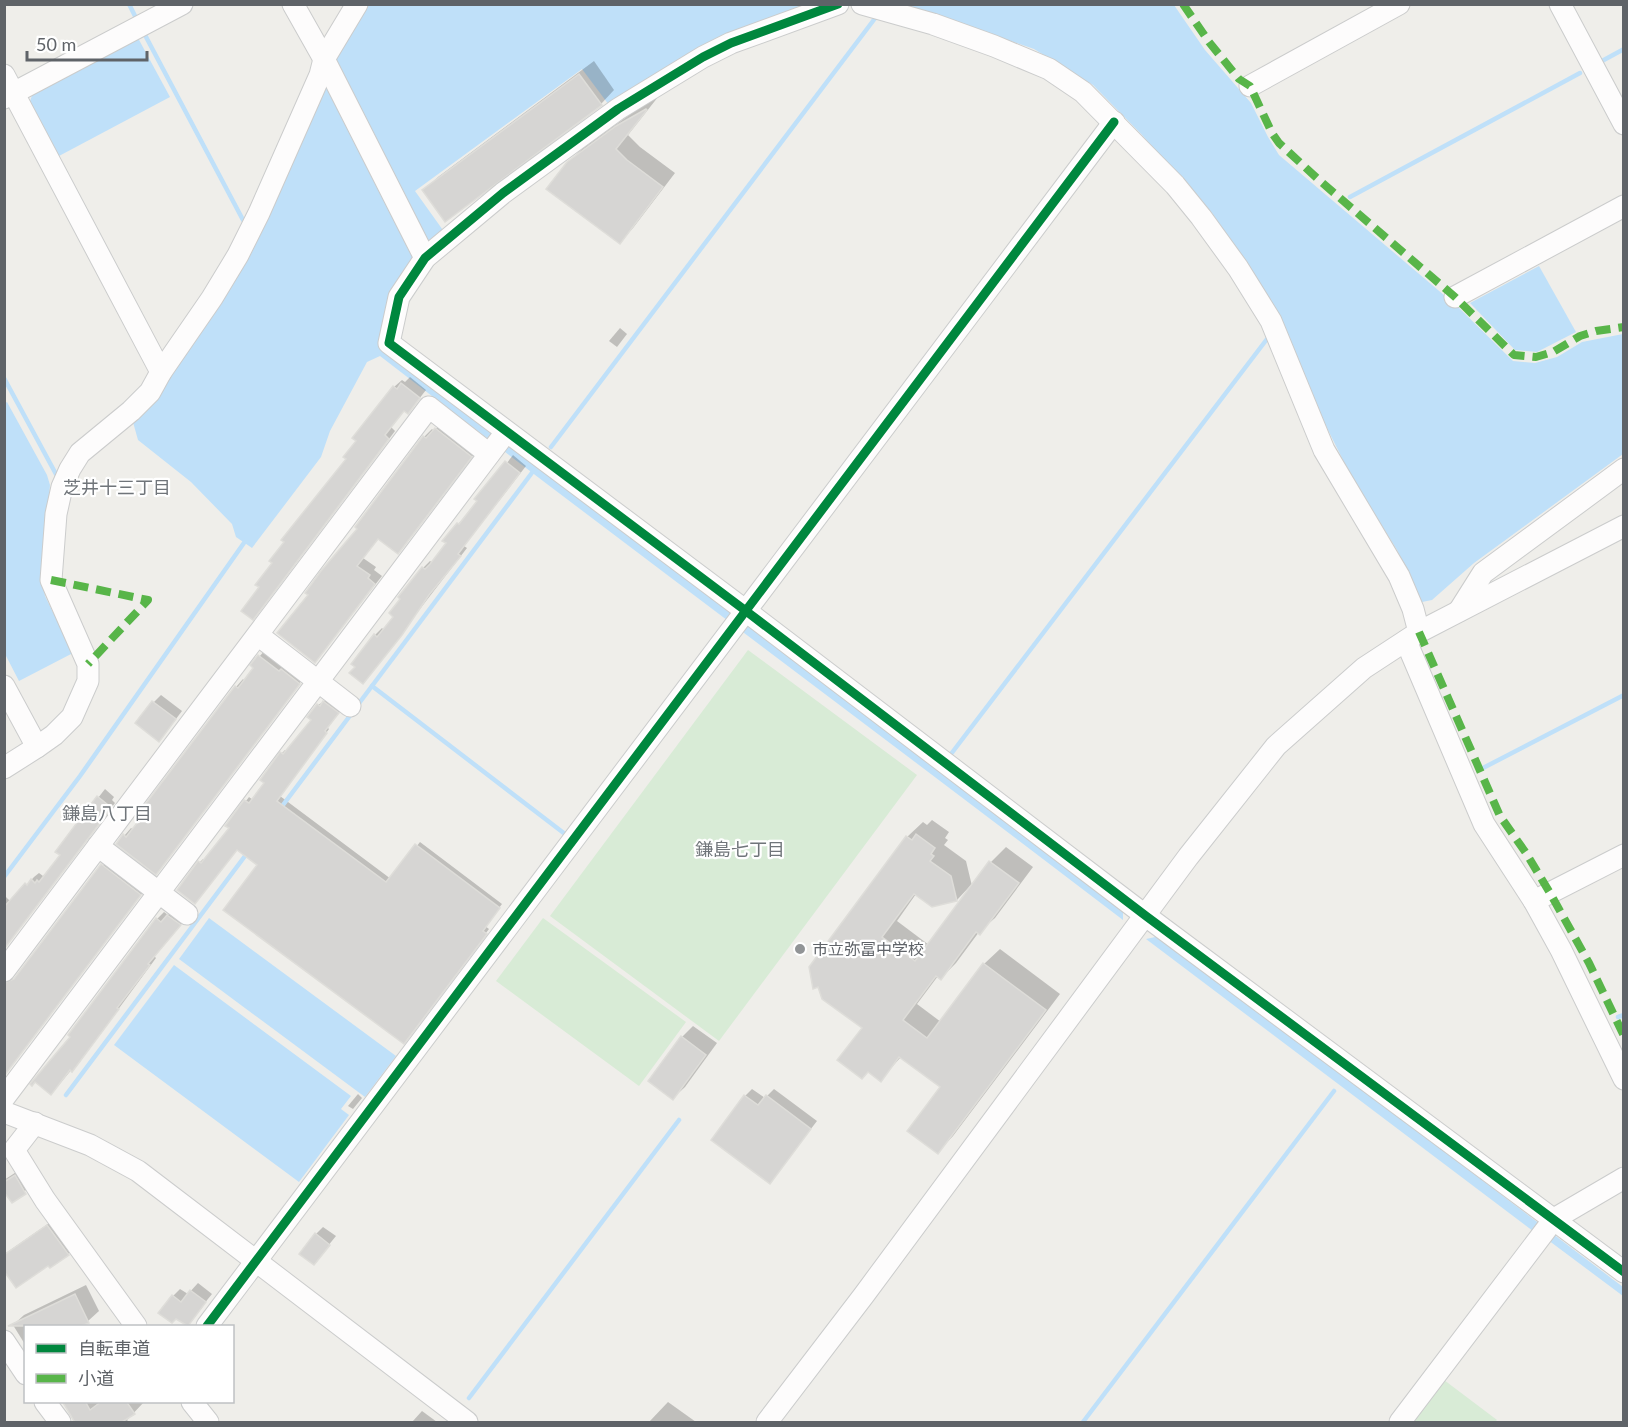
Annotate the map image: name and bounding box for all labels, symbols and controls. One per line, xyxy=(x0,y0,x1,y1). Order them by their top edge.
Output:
scale bar xyxy=(27,24,147,62)
text: 50 m xyxy=(36,33,76,55)
district label: 芝井十三丁目 xyxy=(63,476,171,498)
district label: 鎌島八丁目 xyxy=(62,802,152,824)
district label: 鎌島七丁目 xyxy=(695,838,785,860)
place label: 市立弥冨中学校 xyxy=(812,939,924,958)
marker: 市立弥冨中学校 xyxy=(793,942,807,956)
legend xyxy=(24,1325,234,1403)
text: 自転車道 xyxy=(78,1337,150,1359)
text: 小道 xyxy=(78,1367,114,1389)

